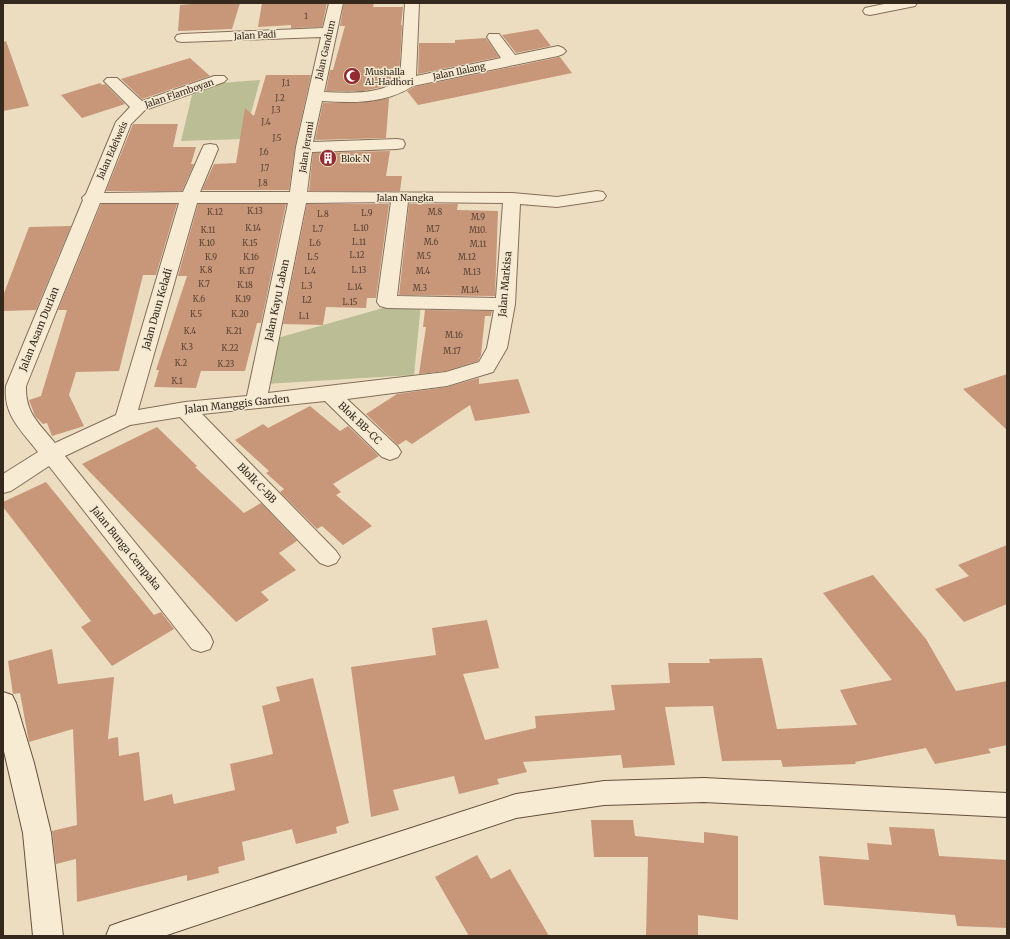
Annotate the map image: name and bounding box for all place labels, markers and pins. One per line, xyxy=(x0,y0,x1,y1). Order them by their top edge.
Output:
mosque icon: Mushalla Al-Hadhori xyxy=(342,66,362,86)
place label: Mushalla Al-Hadhori xyxy=(364,66,414,87)
building icon: Blok N xyxy=(318,148,338,168)
place label: Blok N xyxy=(341,153,370,164)

